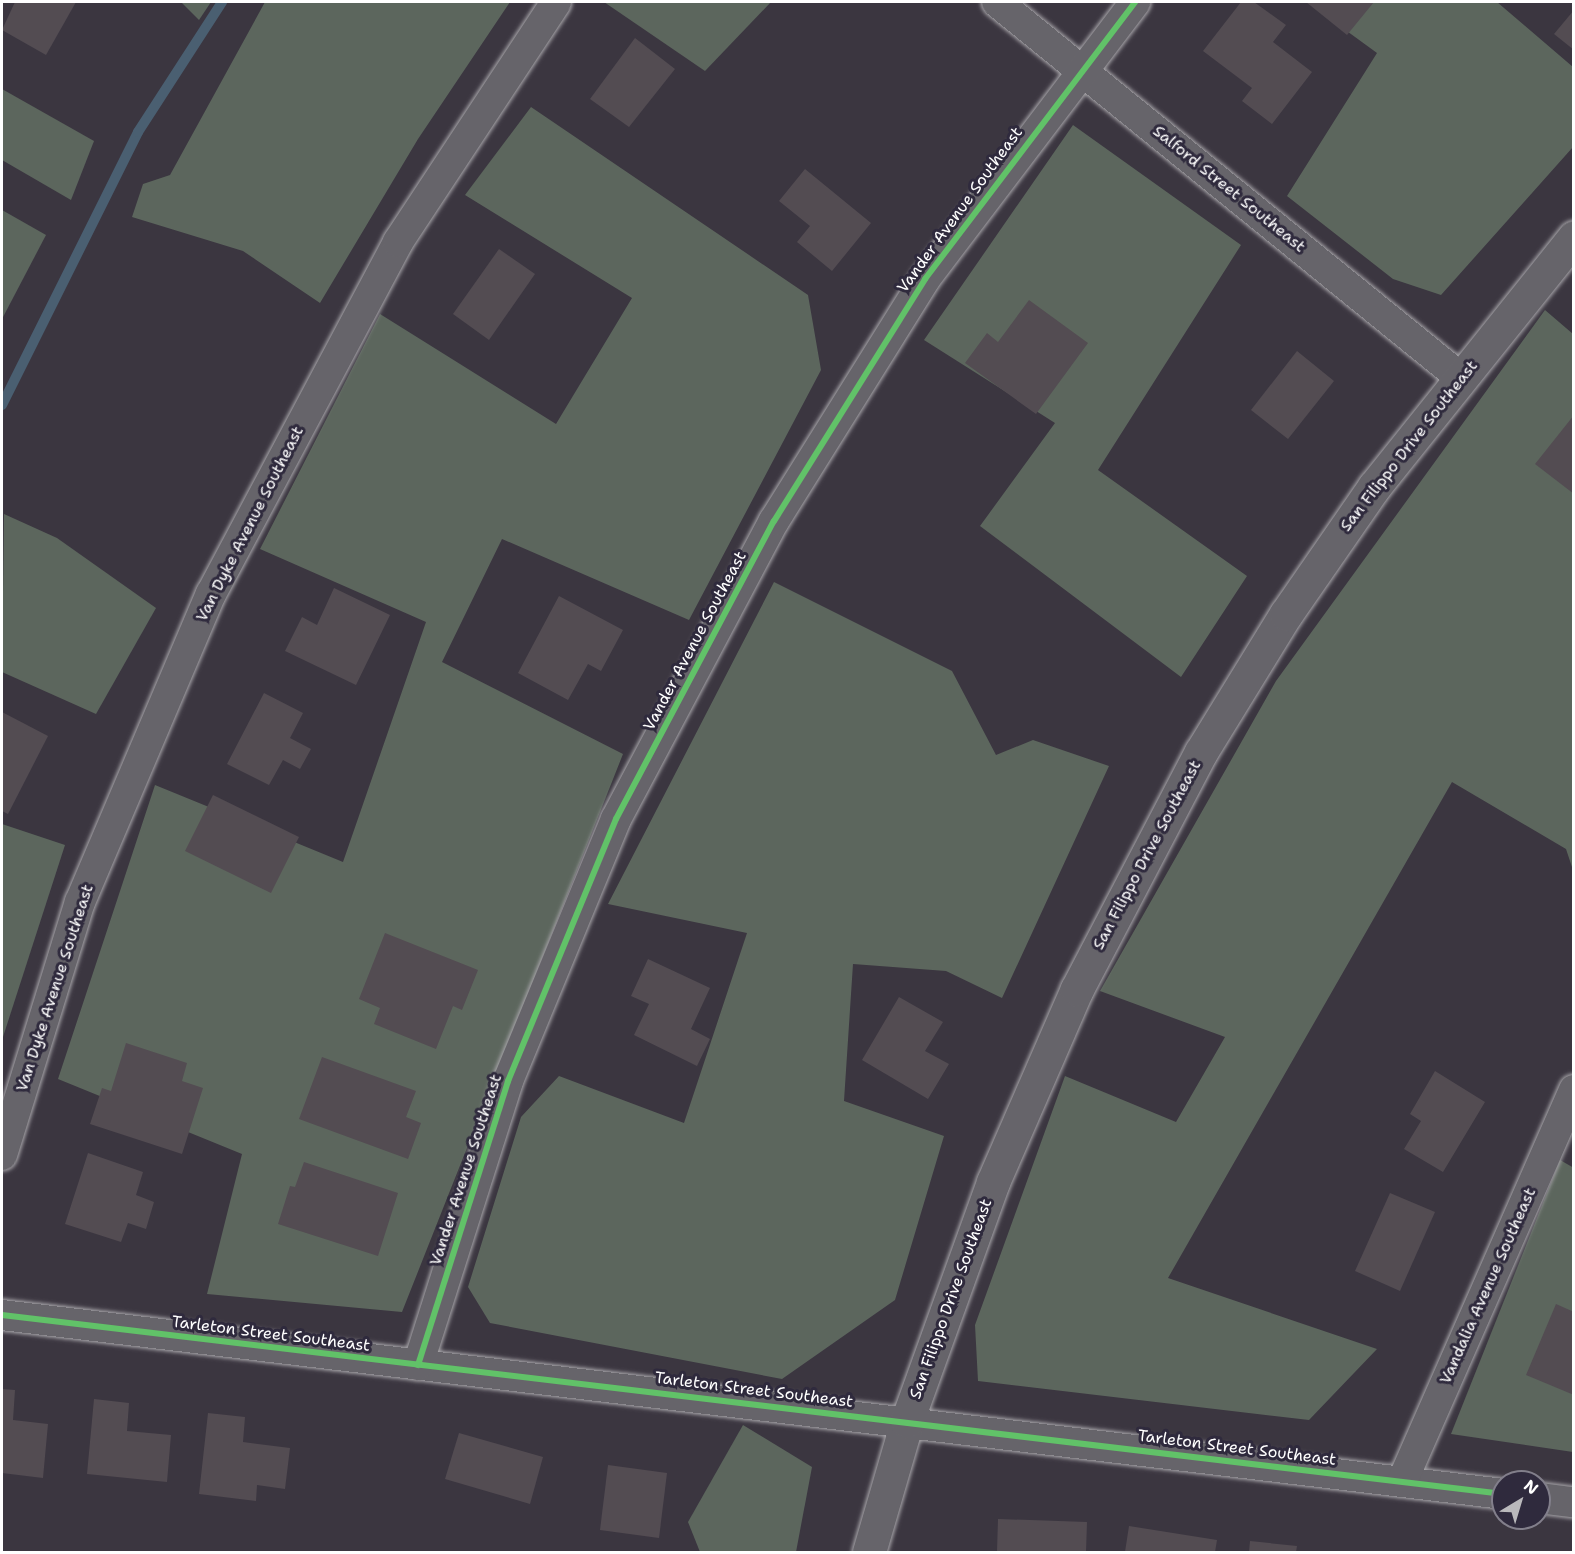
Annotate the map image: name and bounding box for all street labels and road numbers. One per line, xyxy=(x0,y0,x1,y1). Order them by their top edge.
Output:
street label: Salford Street Southeast xyxy=(1149,122,1309,256)
street label: Vander Avenue Southeast xyxy=(893,123,1027,297)
street label: San Filippo Drive Southeast xyxy=(1336,357,1482,535)
street label: Van Dyke Avenue Southeast xyxy=(192,423,308,625)
street label: Vander Avenue Southeast xyxy=(640,548,750,734)
street label: San Filippo Drive Southeast xyxy=(1089,757,1205,953)
street label: Van Dyke Avenue Southeast xyxy=(12,882,98,1094)
street label: Vander Avenue Southeast xyxy=(426,1072,506,1268)
street label: Vandalia Avenue Southeast xyxy=(1436,1185,1540,1387)
street label: San Filippo Drive Southeast xyxy=(906,1196,996,1402)
street label: Tarleton Street Southeast xyxy=(171,1312,371,1356)
street label: Tarleton Street Southeast xyxy=(654,1368,854,1412)
street label: Tarleton Street Southeast xyxy=(1137,1426,1337,1470)

